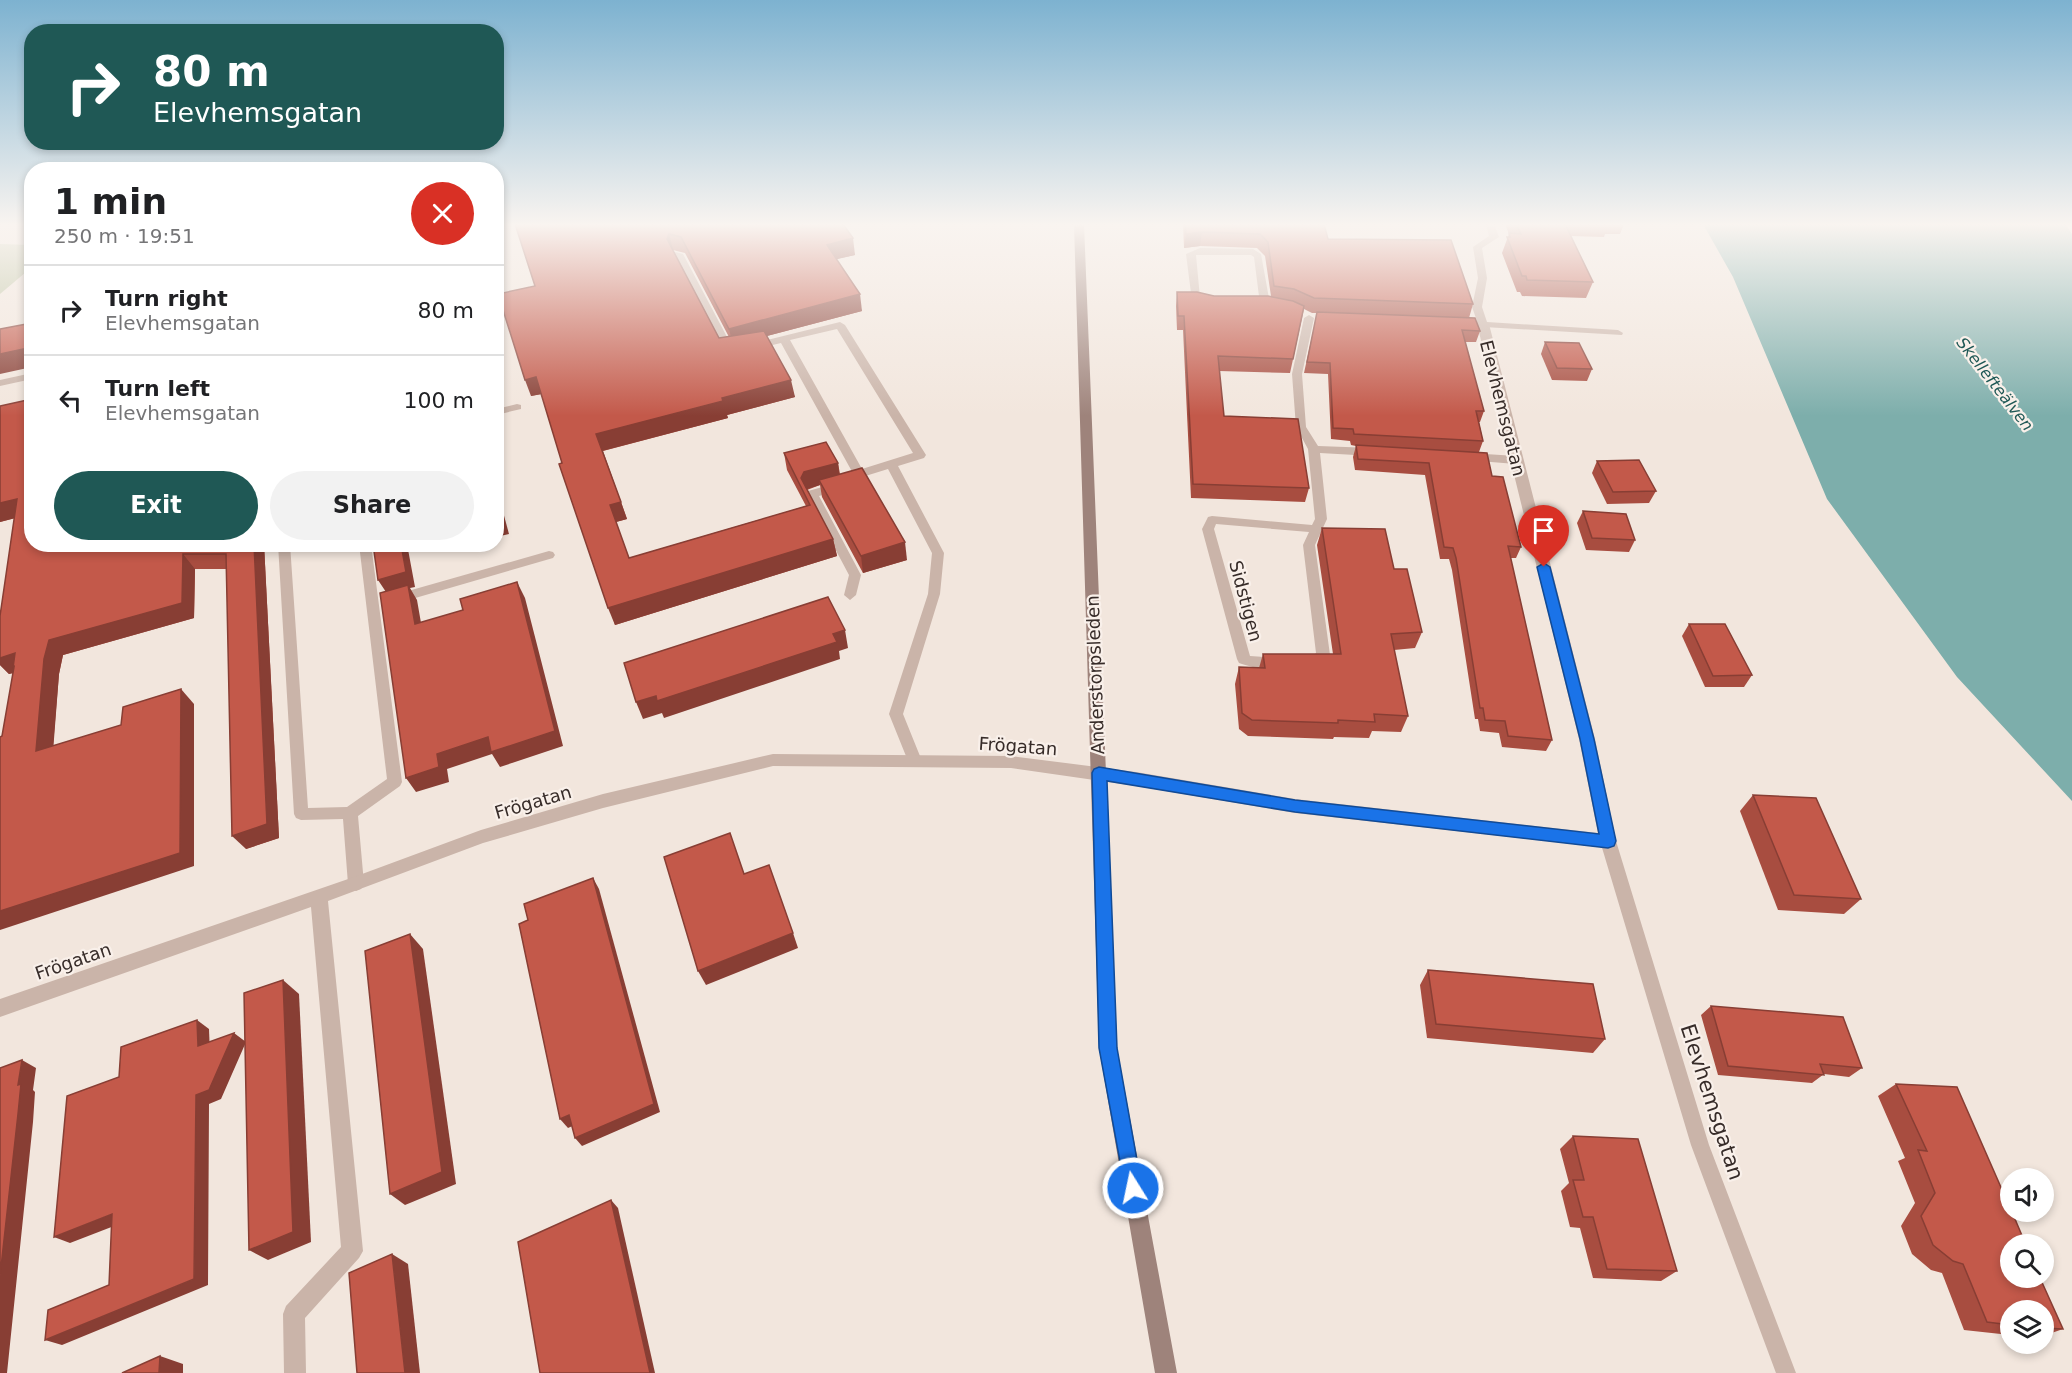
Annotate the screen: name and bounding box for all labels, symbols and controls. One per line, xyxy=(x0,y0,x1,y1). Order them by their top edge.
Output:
text: 80 m xyxy=(153,47,270,96)
icon: right xyxy=(54,48,132,126)
text: Elevhemsgatan xyxy=(153,97,362,128)
text: 1 min xyxy=(54,181,167,222)
button: close xyxy=(411,182,474,245)
text: 250 m · 19:51 xyxy=(54,224,195,248)
text: Turn right xyxy=(105,286,228,311)
icon: right xyxy=(54,294,87,327)
text: 80 m xyxy=(418,298,474,323)
text: Elevhemsgatan xyxy=(105,311,260,335)
water label: Skellefteälven xyxy=(1953,333,2037,435)
street label: Elevhemsgatan xyxy=(1476,338,1530,478)
text: Turn left xyxy=(105,376,210,401)
icon: left xyxy=(54,384,87,417)
text: 100 m xyxy=(404,388,474,413)
text: Elevhemsgatan xyxy=(105,401,260,425)
button: Exit xyxy=(54,471,258,540)
button: Share xyxy=(270,471,474,540)
pin xyxy=(1518,505,1569,567)
icon: arrive xyxy=(1527,514,1560,547)
street label: Sidstigen xyxy=(1225,558,1267,644)
street label: Anderstorpsleden xyxy=(1082,595,1108,755)
street label: Frögatan xyxy=(978,733,1058,759)
street label: Frögatan xyxy=(492,781,574,823)
street label: Frögatan xyxy=(32,938,114,984)
street label: Elevhemsgatan xyxy=(1675,1021,1749,1183)
position arrow xyxy=(1101,1156,1165,1220)
map controls xyxy=(2000,1168,2054,1354)
button: sound xyxy=(2000,1168,2054,1222)
button: search xyxy=(2000,1234,2054,1288)
button: layers xyxy=(2000,1300,2054,1354)

